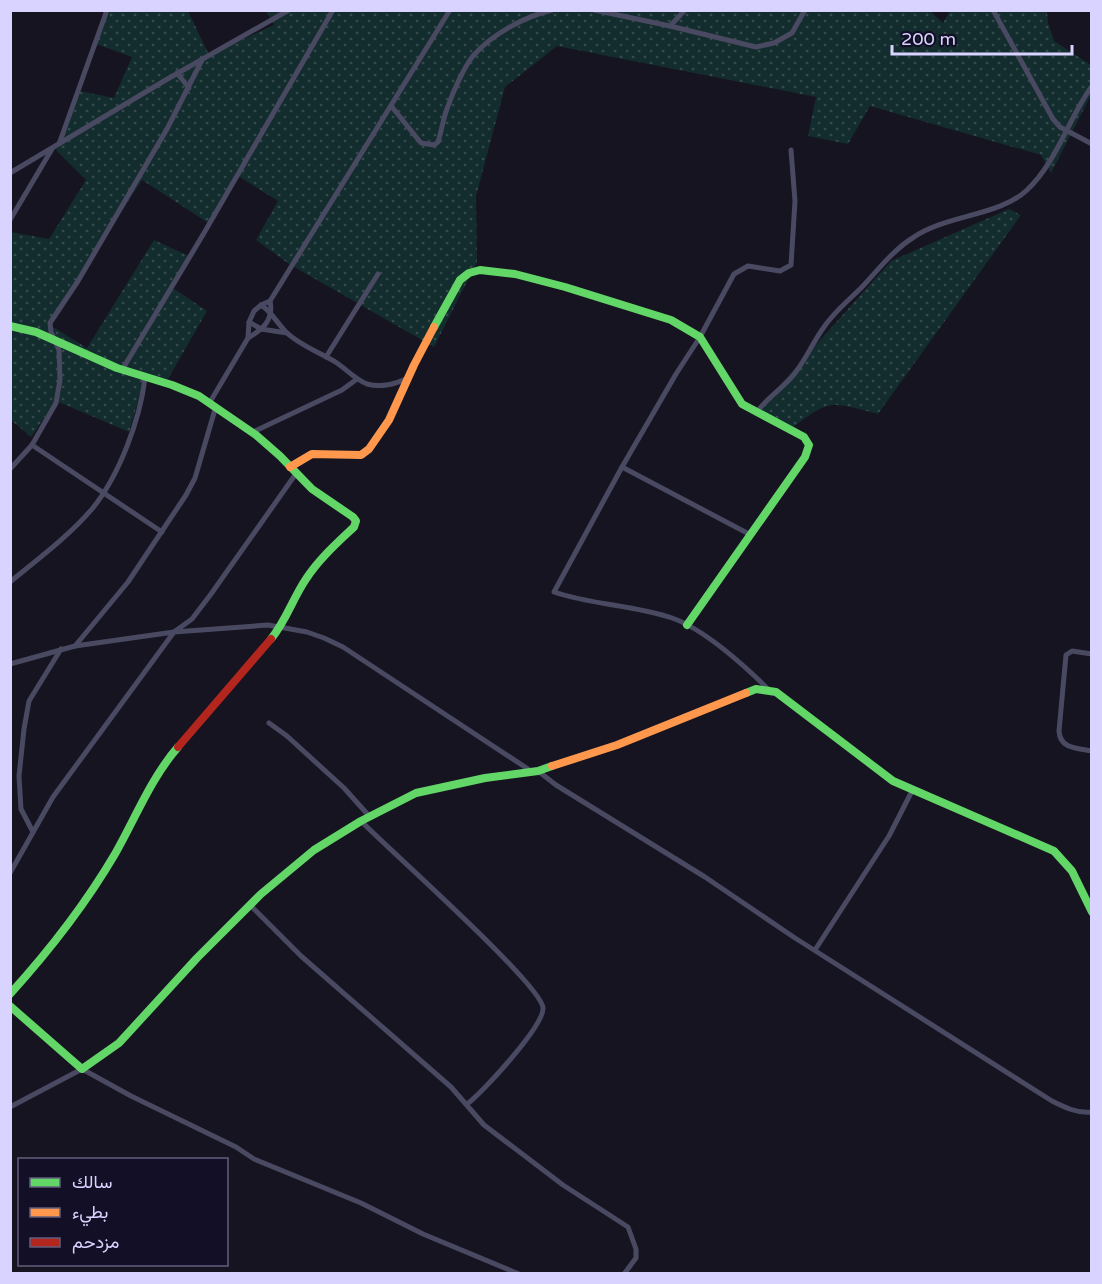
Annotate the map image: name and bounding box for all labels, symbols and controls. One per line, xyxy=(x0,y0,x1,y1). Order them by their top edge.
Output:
scale bar xyxy=(892,18,1072,56)
text: 200 m xyxy=(901,28,956,50)
legend xyxy=(18,1158,228,1266)
text: سالك xyxy=(72,1171,112,1193)
text: بطيء xyxy=(72,1201,108,1227)
text: مزدحم xyxy=(72,1231,119,1254)

